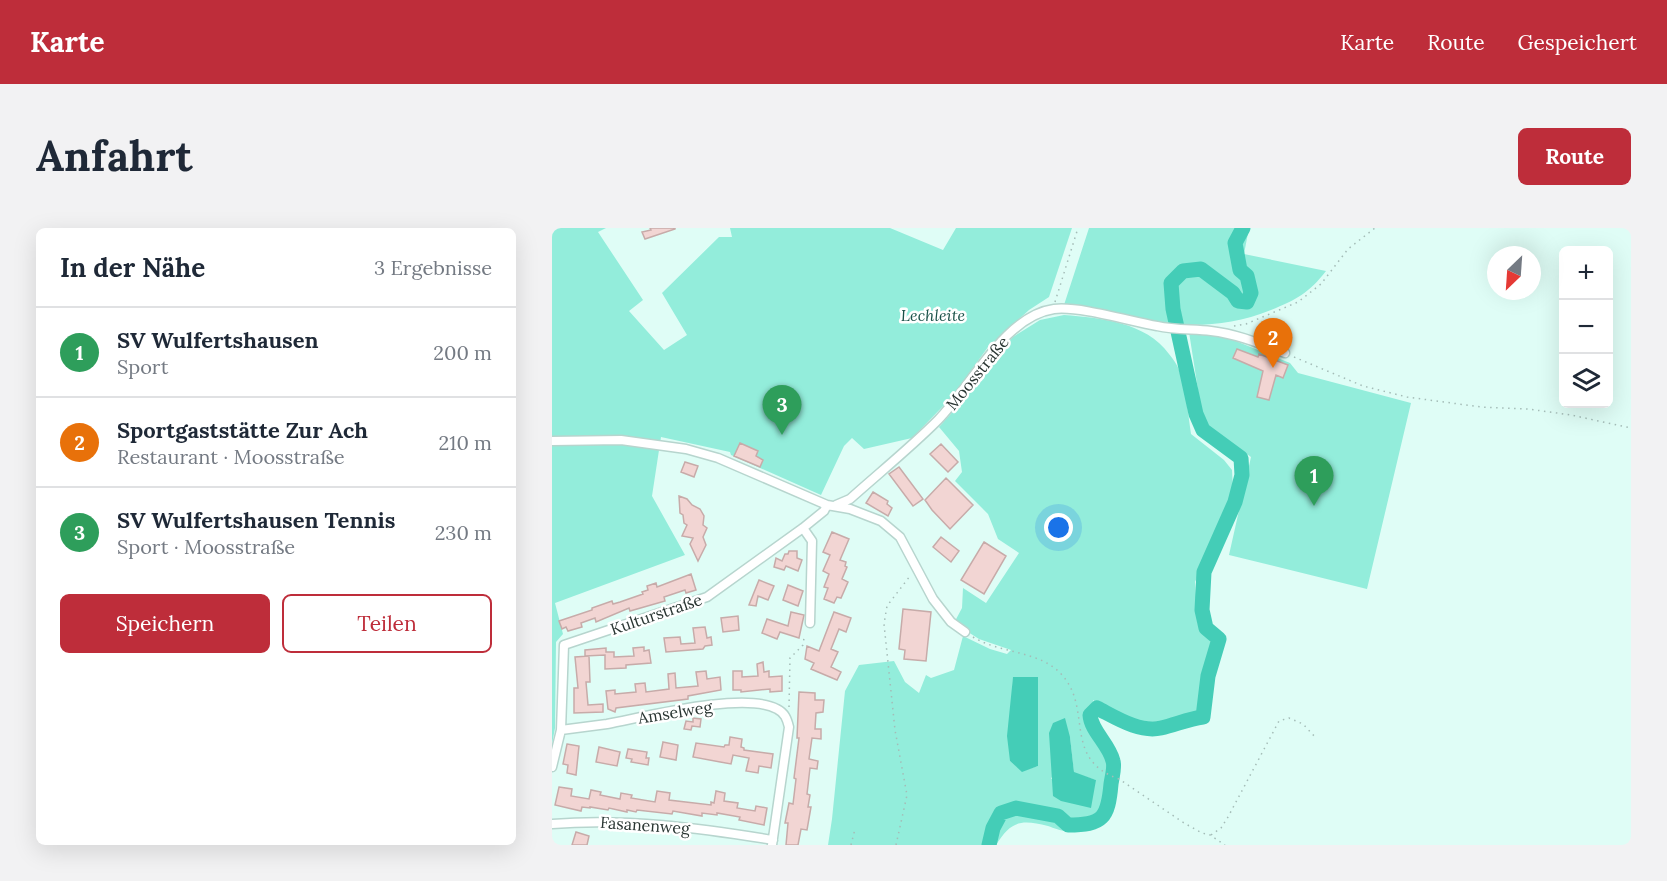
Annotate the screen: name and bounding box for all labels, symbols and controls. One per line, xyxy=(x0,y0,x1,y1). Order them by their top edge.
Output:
text: Karte xyxy=(30,24,105,60)
text: Karte xyxy=(1340,29,1394,56)
text: Route xyxy=(1427,29,1485,56)
text: Gespeichert xyxy=(1518,29,1637,56)
button: Route xyxy=(1518,128,1631,185)
text: Anfahrt xyxy=(36,129,193,183)
north arrow xyxy=(1487,246,1541,300)
map controls xyxy=(1559,246,1613,408)
button: + xyxy=(1559,246,1613,300)
text: In der Nähe xyxy=(60,251,205,284)
text: 3 Ergebnisse xyxy=(374,255,492,280)
button: − xyxy=(1559,300,1613,354)
park label: Lechleite xyxy=(901,305,966,325)
pin: 2 xyxy=(1254,318,1292,368)
text: SV Wulfertshausen xyxy=(117,326,319,354)
street label: Moosstraße xyxy=(941,332,1013,414)
text: 1 xyxy=(75,340,84,365)
text: 200 m xyxy=(433,340,492,365)
text: Sport xyxy=(117,354,168,379)
button: layers xyxy=(1559,354,1613,408)
pin: 3 xyxy=(762,386,802,435)
text: Sportgaststätte Zur Ach xyxy=(117,416,368,444)
text: 2 xyxy=(74,430,85,455)
text: 210 m xyxy=(438,430,492,455)
text: Restaurant · Moosstraße xyxy=(117,444,345,469)
pin: 1 xyxy=(1294,456,1334,506)
text: SV Wulfertshausen Tennis xyxy=(117,506,395,534)
your location xyxy=(1044,513,1073,542)
text: 3 xyxy=(74,520,85,545)
text: 230 m xyxy=(435,520,492,545)
text: Sport · Moosstraße xyxy=(117,534,295,559)
street label: Kulturstraße xyxy=(608,589,705,639)
button: Speichern xyxy=(60,594,270,653)
button: Teilen xyxy=(282,594,492,653)
street label: Amselweg xyxy=(635,696,715,728)
street label: Fasanenweg xyxy=(599,812,692,838)

